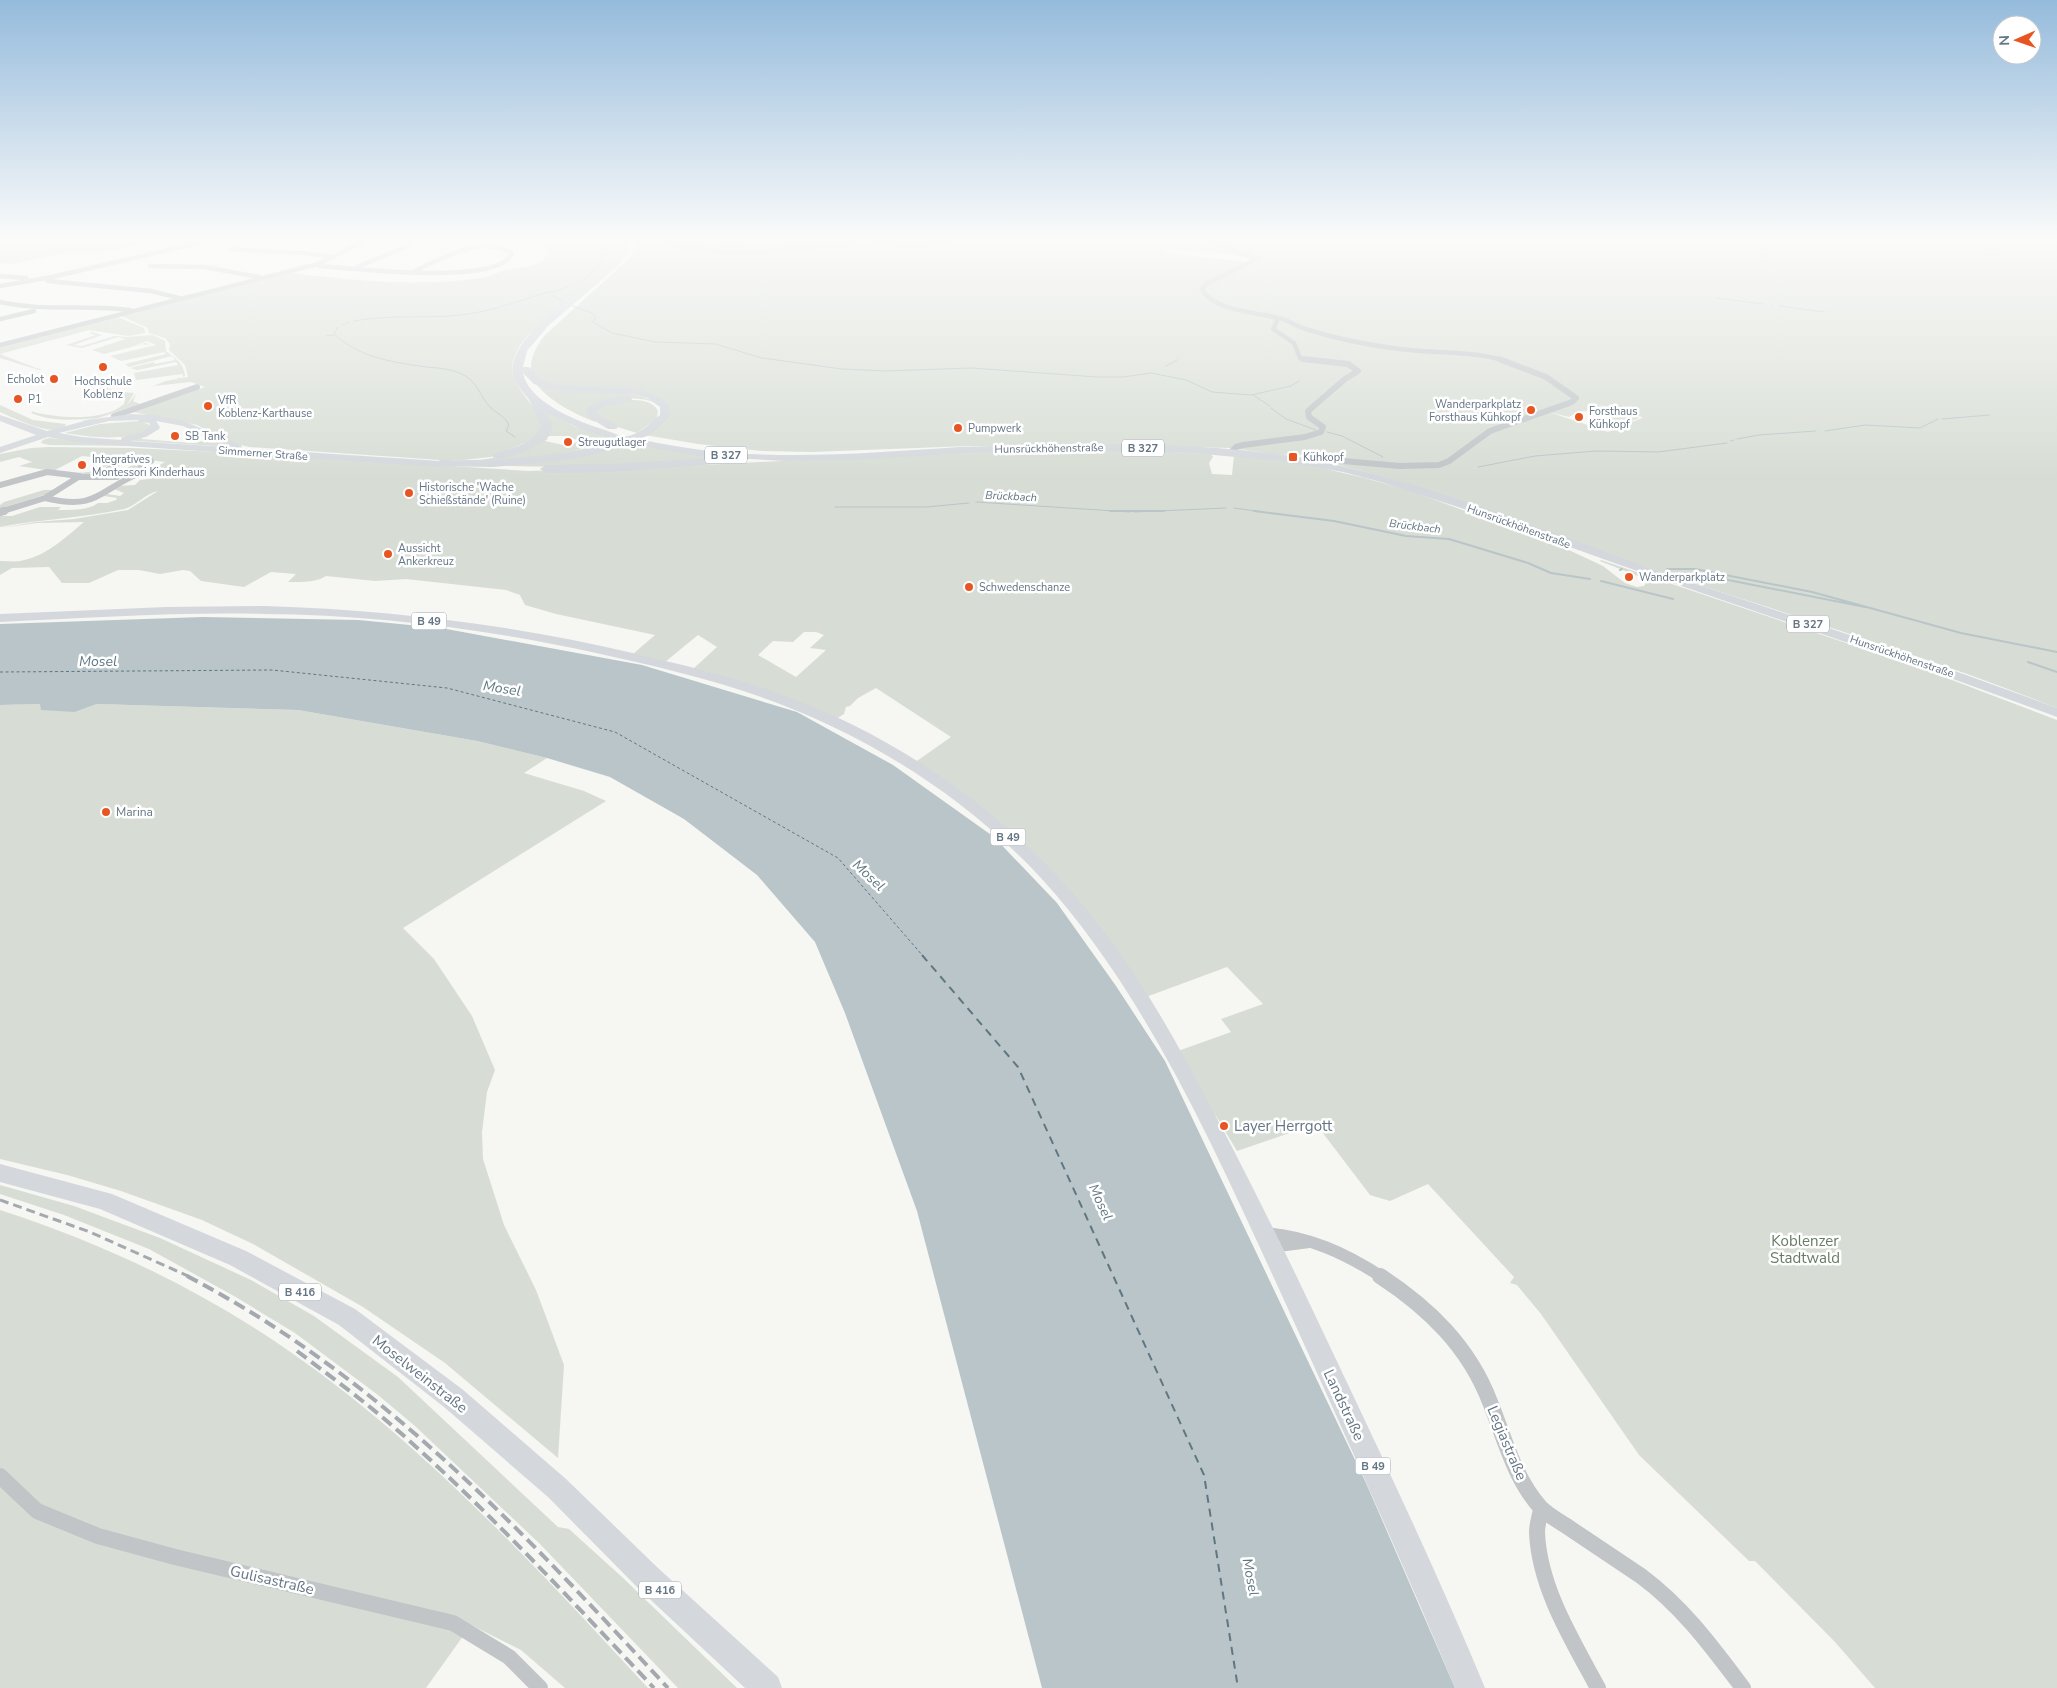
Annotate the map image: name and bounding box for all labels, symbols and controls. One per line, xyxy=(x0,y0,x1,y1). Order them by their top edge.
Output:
north arrow xyxy=(1992,15,2042,65)
text: N xyxy=(1995,35,2014,46)
marker: Hochschule Koblenz xyxy=(97,361,109,373)
place label: Echolot xyxy=(7,372,44,387)
marker: Echolot xyxy=(48,373,60,385)
place label: Hochschule Koblenz xyxy=(74,374,132,402)
place label: P1 xyxy=(28,392,42,407)
marker: P1 xyxy=(12,393,24,405)
place label: VfR Koblenz-Karthause xyxy=(217,393,312,421)
place label: Wanderparkplatz Forsthaus Kühkopf xyxy=(1429,397,1521,425)
marker: VfR Koblenz-Karthause xyxy=(202,400,214,412)
marker: Wanderparkplatz Forsthaus Kühkopf xyxy=(1525,404,1537,416)
place label: Forsthaus Kühkopf xyxy=(1589,404,1637,432)
marker: Forsthaus Kühkopf xyxy=(1573,411,1585,423)
place label: Pumpwerk xyxy=(968,421,1022,436)
marker: Pumpwerk xyxy=(952,422,964,434)
place label: SB Tank xyxy=(185,429,226,444)
marker: SB Tank xyxy=(169,430,181,442)
place label: Streugutlager xyxy=(578,435,646,450)
marker: Streugutlager xyxy=(562,436,574,448)
road number: B 327 xyxy=(1122,439,1164,456)
street label: Hunsrückhöhenstraße xyxy=(994,440,1104,457)
street label: Simmerner Straße xyxy=(218,443,308,464)
road number: B 327 xyxy=(705,446,747,464)
place label: Kühkopf xyxy=(1303,450,1344,465)
marker: Kühkopf xyxy=(1287,451,1299,463)
place label: Integratives Montessori Kinderhaus xyxy=(92,452,205,480)
marker: Integratives Montessori Kinderhaus xyxy=(76,459,88,471)
place label: Historische 'Wache Schießstände' (Ruine) xyxy=(419,480,526,508)
marker: Historische 'Wache Schießstände' (Ruine) xyxy=(403,487,415,499)
water label: Brückbach xyxy=(985,488,1037,505)
street label: Hunsrückhöhenstraße xyxy=(1465,501,1573,552)
water label: Brückbach xyxy=(1388,516,1442,537)
place label: Aussicht Ankerkreuz xyxy=(398,541,454,569)
marker: Aussicht Ankerkreuz xyxy=(382,548,394,560)
place label: Wanderparkplatz xyxy=(1639,570,1725,585)
marker: Wanderparkplatz xyxy=(1623,571,1635,583)
place label: Schwedenschanze xyxy=(979,580,1070,595)
marker: Schwedenschanze xyxy=(963,581,975,593)
road number: B 49 xyxy=(412,612,446,630)
road number: B 327 xyxy=(1787,616,1829,632)
street label: Hunsrückhöhenstraße xyxy=(1848,632,1956,681)
water label: Mosel xyxy=(79,652,117,671)
water label: Mosel xyxy=(482,676,522,701)
place label: Marina xyxy=(116,804,153,820)
marker: Marina xyxy=(100,806,112,818)
road number: B 49 xyxy=(990,829,1026,846)
water label: Mosel xyxy=(848,855,889,895)
place label: Layer Herrgott xyxy=(1234,1116,1333,1136)
marker: Layer Herrgott xyxy=(1218,1120,1230,1132)
water label: Mosel xyxy=(1084,1181,1117,1223)
park label: Koblenzer Stadtwald xyxy=(1770,1231,1840,1268)
road number: B 416 xyxy=(279,1284,321,1300)
street label: Moselweinstraße xyxy=(368,1330,472,1418)
street label: Landstraße xyxy=(1319,1366,1369,1444)
street label: Legiastraße xyxy=(1482,1403,1532,1483)
road number: B 49 xyxy=(1356,1458,1390,1474)
water label: Mosel xyxy=(1238,1557,1263,1598)
street label: Gulisastraße xyxy=(228,1561,316,1599)
road number: B 416 xyxy=(639,1582,681,1598)

